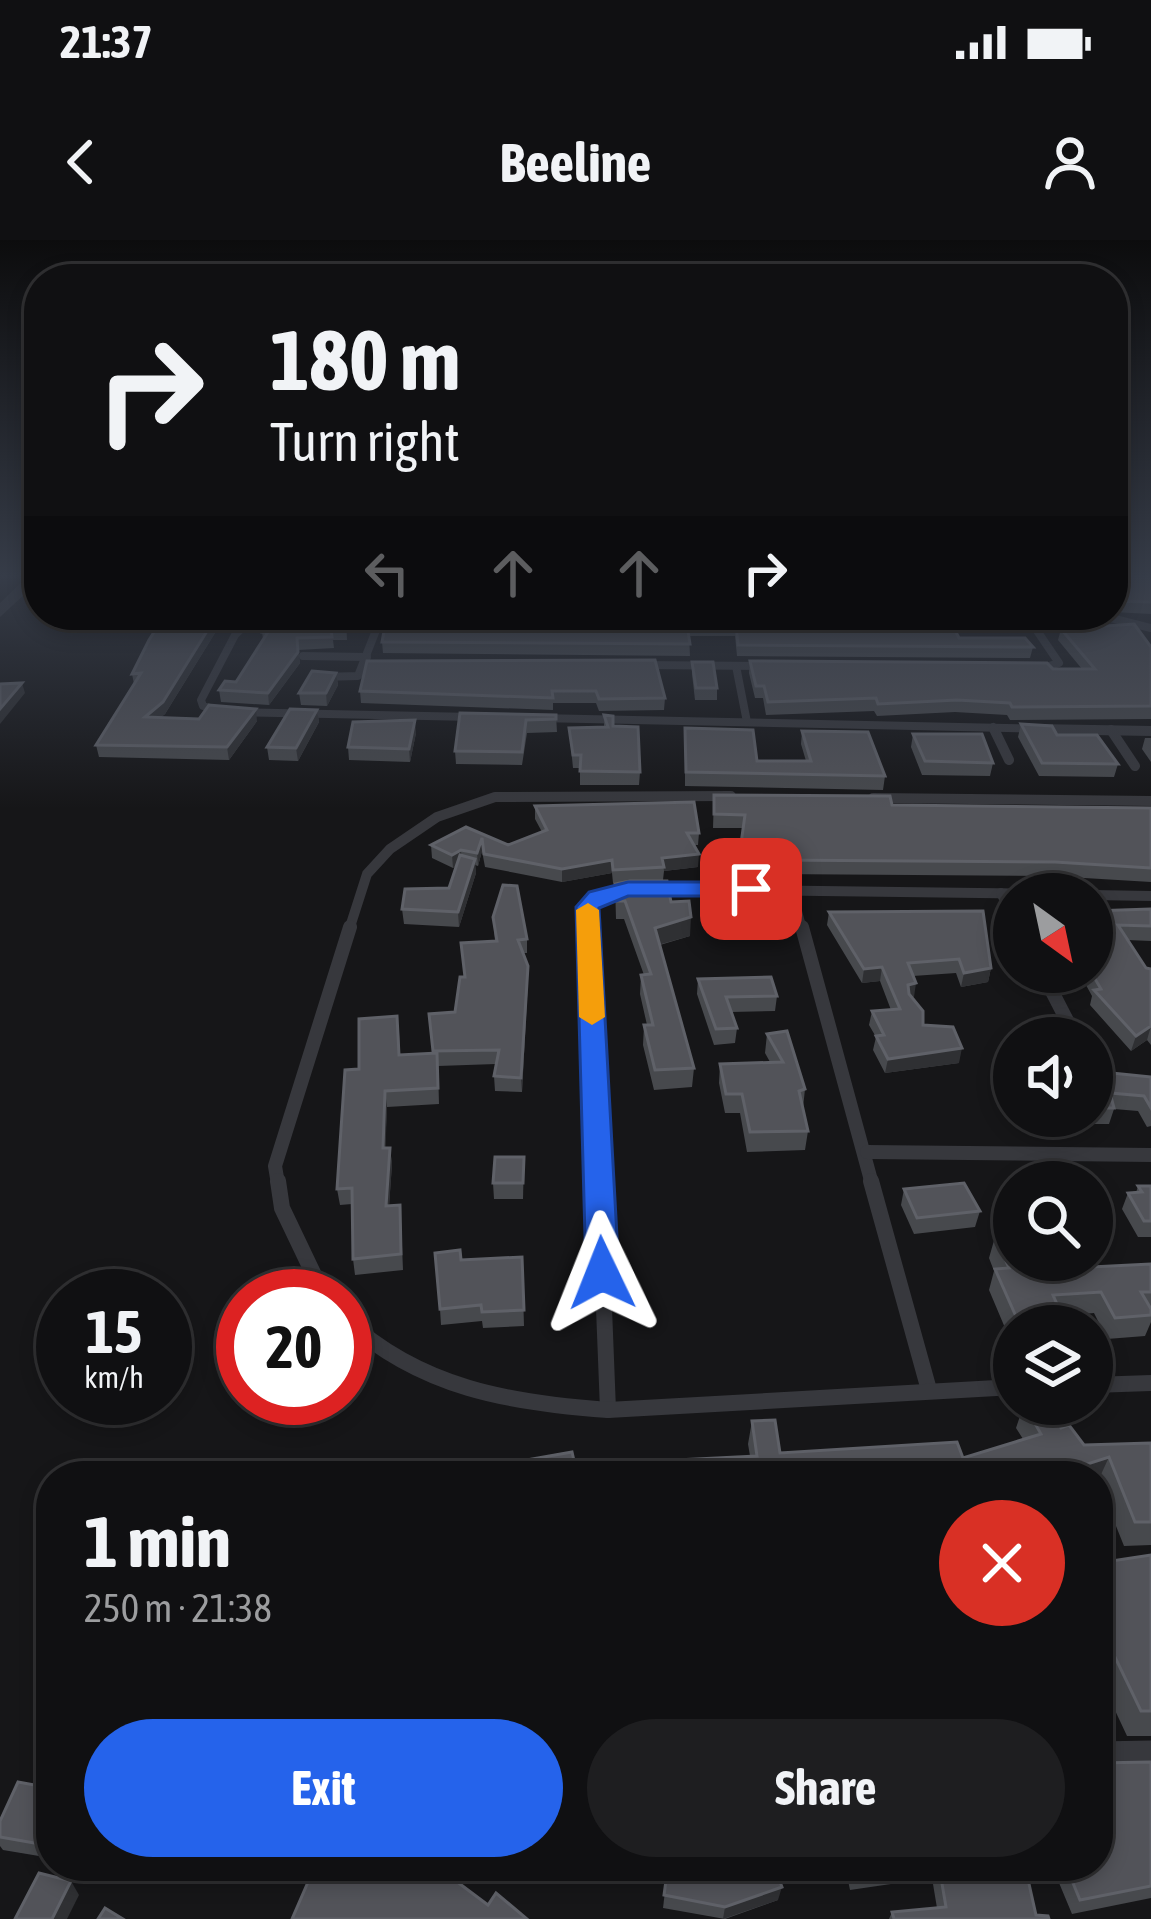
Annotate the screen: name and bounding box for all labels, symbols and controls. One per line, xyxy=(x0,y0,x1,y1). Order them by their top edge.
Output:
text: 21:37 xyxy=(60,16,153,68)
icon: back xyxy=(48,129,114,195)
icon: person xyxy=(1037,129,1103,195)
text: Beeline xyxy=(500,132,651,193)
icon: right xyxy=(72,312,228,468)
text: 180 m xyxy=(270,312,460,408)
text: Turn right xyxy=(270,411,460,472)
icon: left xyxy=(354,540,420,606)
icon: ahead xyxy=(480,540,546,606)
icon: ahead xyxy=(606,540,672,606)
icon: right xyxy=(732,540,798,606)
pin xyxy=(700,838,802,940)
icon: arrive xyxy=(718,856,784,922)
north arrow xyxy=(993,873,1113,993)
map controls xyxy=(993,873,1113,1425)
button: sound xyxy=(993,1017,1113,1137)
button: search xyxy=(993,1161,1113,1281)
position arrow xyxy=(539,1210,665,1336)
speed limit sign: 20 xyxy=(216,1269,372,1425)
text: 15 xyxy=(86,1297,142,1366)
button: layers xyxy=(993,1305,1113,1425)
text: km/h xyxy=(84,1360,144,1394)
text: 1 min xyxy=(84,1500,231,1582)
button: close xyxy=(939,1500,1065,1626)
text: 250 m · 21:38 xyxy=(84,1586,272,1630)
button: Exit xyxy=(84,1719,563,1857)
button: Share xyxy=(587,1719,1065,1857)

